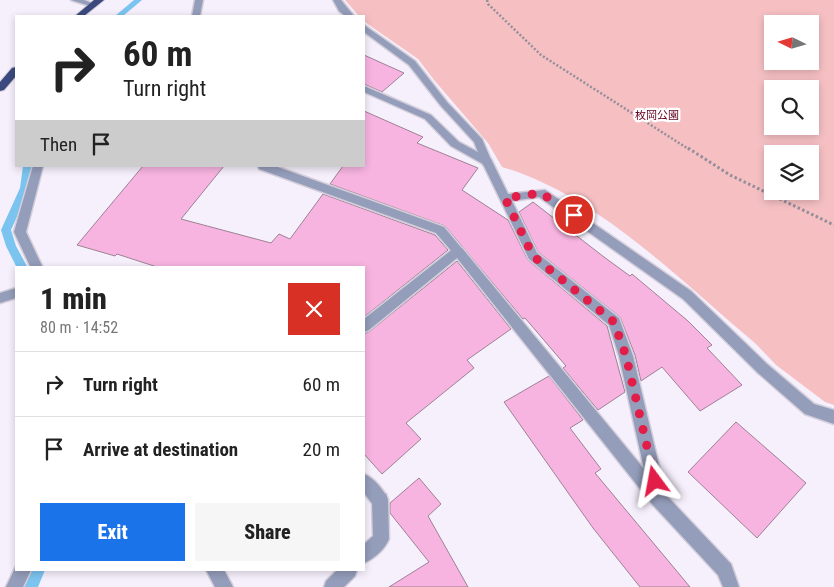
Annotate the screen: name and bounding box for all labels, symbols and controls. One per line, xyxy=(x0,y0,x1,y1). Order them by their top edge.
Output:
north arrow xyxy=(764,15,819,70)
map controls xyxy=(764,15,819,200)
text: 60 m xyxy=(123,34,192,75)
icon: right xyxy=(40,35,105,100)
text: Turn right xyxy=(123,76,206,101)
button: search xyxy=(764,80,819,135)
park label: 枚岡公園 xyxy=(635,109,679,122)
icon: arrive xyxy=(87,130,115,158)
text: Then xyxy=(40,133,77,156)
button: layers xyxy=(764,145,819,200)
pin xyxy=(553,194,595,236)
icon: arrive xyxy=(560,201,588,229)
text: 1 min xyxy=(40,281,107,316)
button: close xyxy=(288,283,340,335)
text: 80 m · 14:52 xyxy=(40,318,118,337)
icon: right xyxy=(40,370,68,398)
text: Turn right xyxy=(83,373,158,396)
text: 60 m xyxy=(303,373,340,396)
icon: arrive xyxy=(40,435,68,463)
text: Arrive at destination xyxy=(83,438,238,461)
text: 20 m xyxy=(303,438,340,461)
position arrow xyxy=(628,454,680,506)
button: Exit xyxy=(40,503,185,561)
button: Share xyxy=(195,503,340,561)

